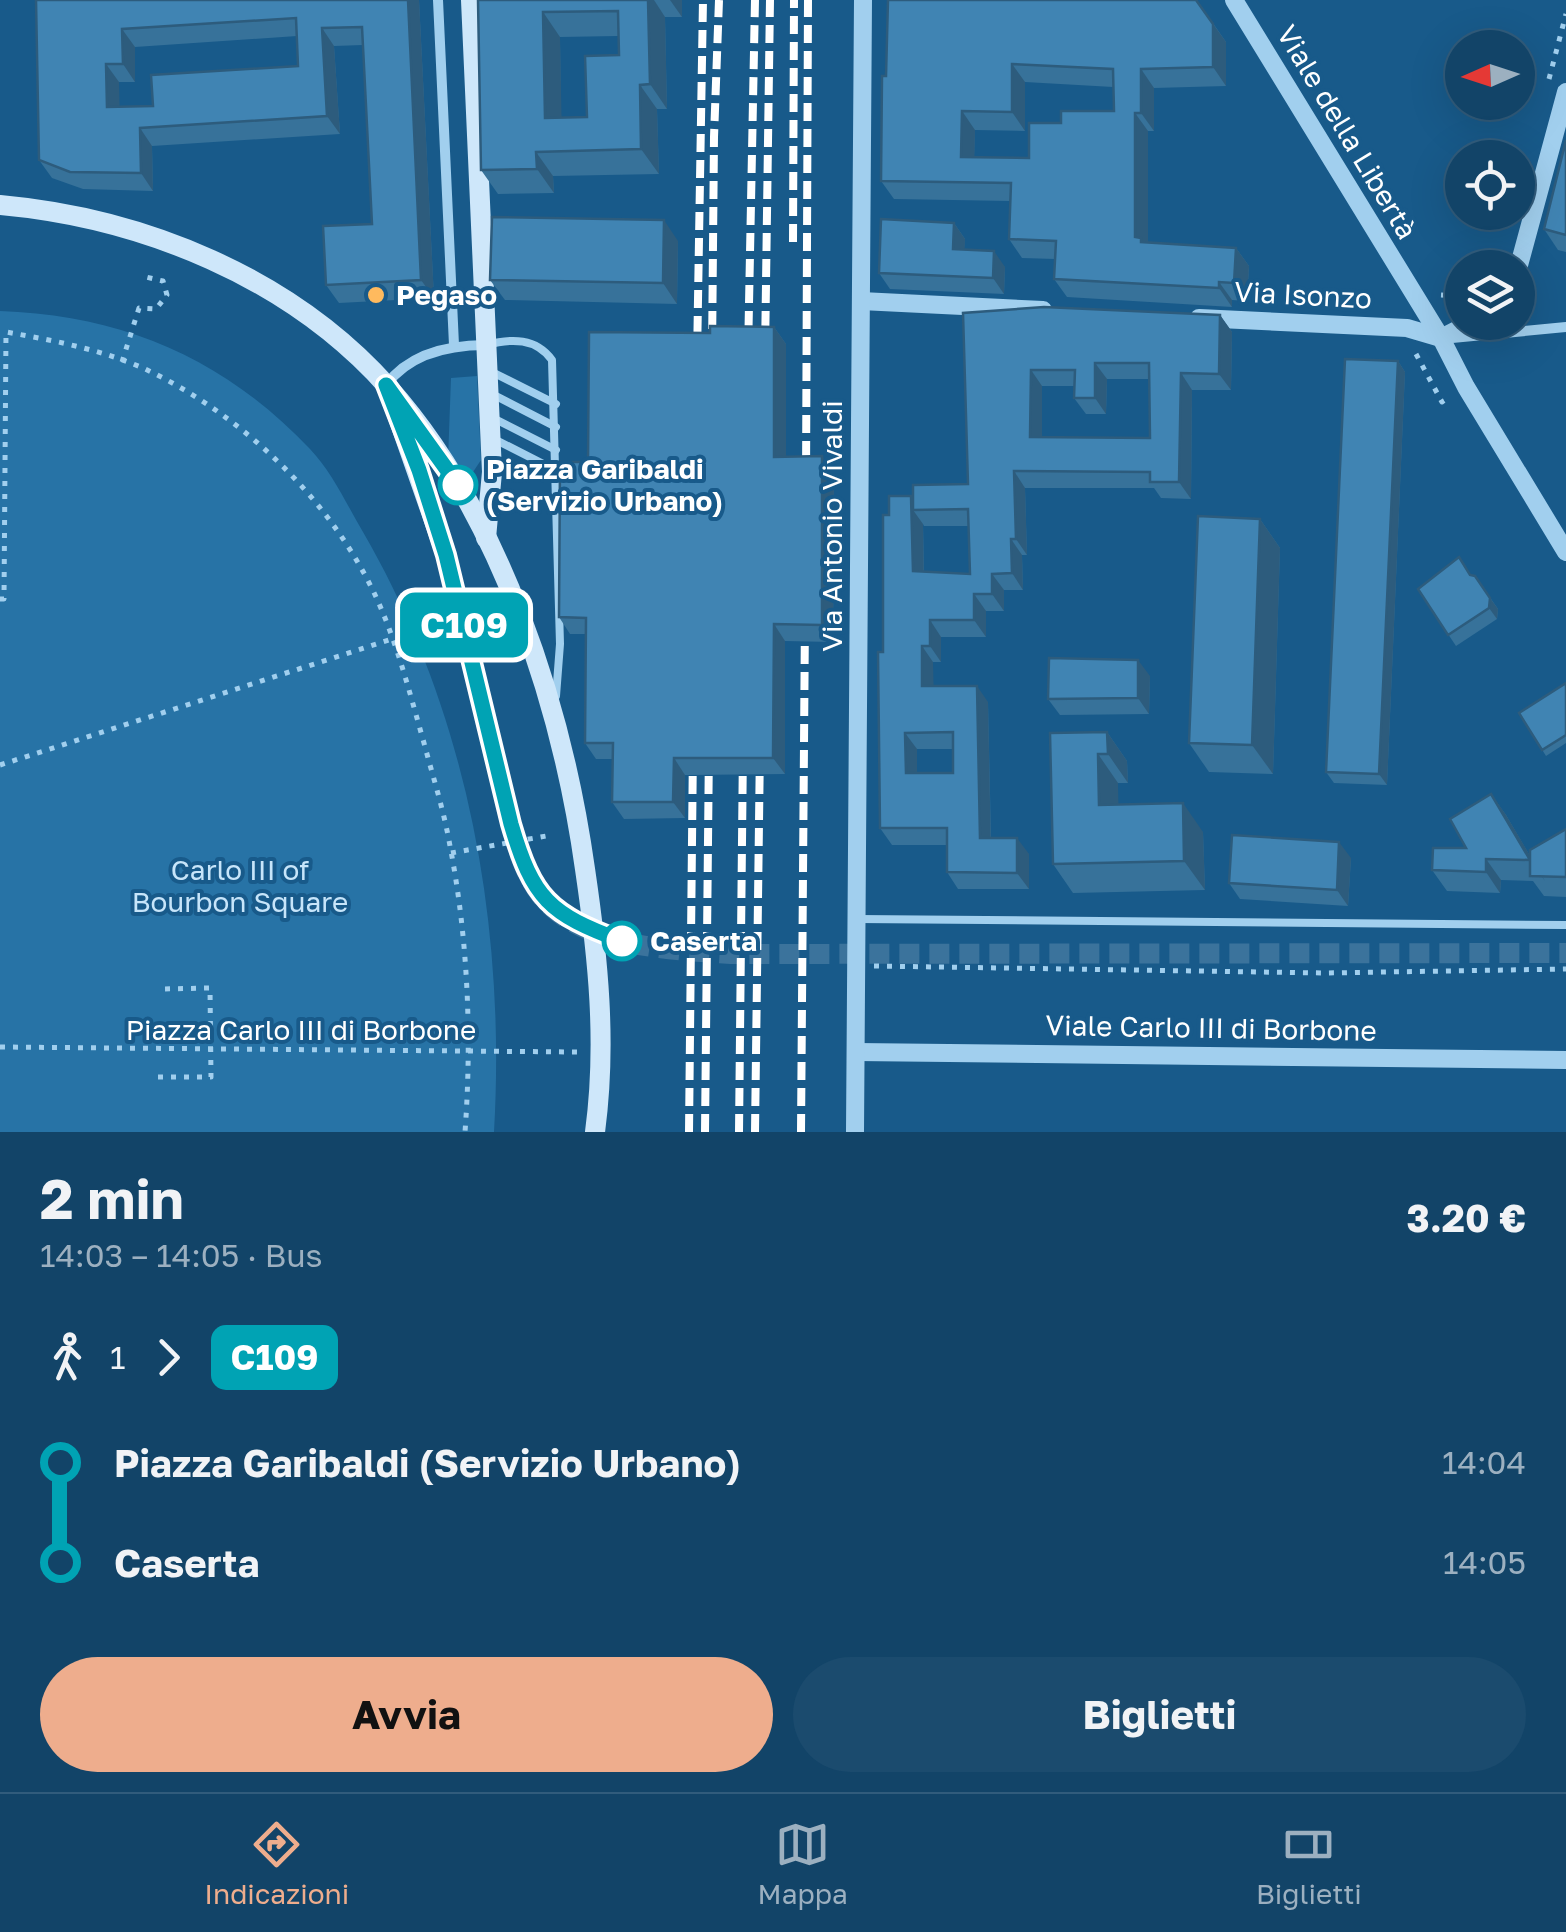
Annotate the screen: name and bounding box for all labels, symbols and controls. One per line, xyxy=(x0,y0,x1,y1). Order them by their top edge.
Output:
street label: Viale della Libertà xyxy=(1271,19,1424,245)
north arrow xyxy=(1445,30,1535,120)
map controls xyxy=(1445,30,1535,340)
button: locate xyxy=(1445,140,1535,230)
button: layers xyxy=(1445,250,1535,340)
street label: Via Isonzo xyxy=(1233,274,1373,315)
place label: Pegaso xyxy=(396,278,497,311)
marker: Pegaso xyxy=(365,284,387,306)
street label: Via Antonio Vivaldi xyxy=(815,400,848,652)
place label: Piazza Garibaldi (Servizio Urbano) xyxy=(486,452,723,517)
marker: Piazza Garibaldi (Servizio Urbano) xyxy=(439,466,477,504)
line badge: C109 xyxy=(394,592,534,658)
text: C109 xyxy=(420,604,508,646)
park label: Carlo III of Bourbon Square xyxy=(132,853,348,918)
marker: Caserta xyxy=(603,922,641,960)
place label: Caserta xyxy=(650,924,757,957)
street label: Viale Carlo III di Borbone xyxy=(1045,1008,1377,1047)
street label: Piazza Carlo III di Borbone xyxy=(126,1013,476,1046)
text: 2 min xyxy=(40,1165,184,1231)
text: 3.20 € xyxy=(1406,1195,1526,1240)
text: 14:03 – 14:05 · Bus xyxy=(40,1236,323,1274)
icon: walk xyxy=(40,1330,95,1385)
icon: forward xyxy=(141,1330,196,1385)
text: C109 xyxy=(231,1336,318,1378)
text: 1 xyxy=(110,1338,126,1376)
text: Piazza Garibaldi (Servizio Urbano) xyxy=(114,1440,741,1485)
text: 14:04 xyxy=(1442,1443,1526,1481)
text: Caserta xyxy=(114,1540,260,1585)
text: 14:05 xyxy=(1443,1543,1526,1581)
button: Avvia xyxy=(40,1657,773,1772)
button: Biglietti xyxy=(793,1657,1526,1772)
tab: Indicazioni xyxy=(204,1817,349,1910)
tab: Mappa xyxy=(758,1817,848,1910)
tab: Biglietti xyxy=(1256,1817,1362,1910)

